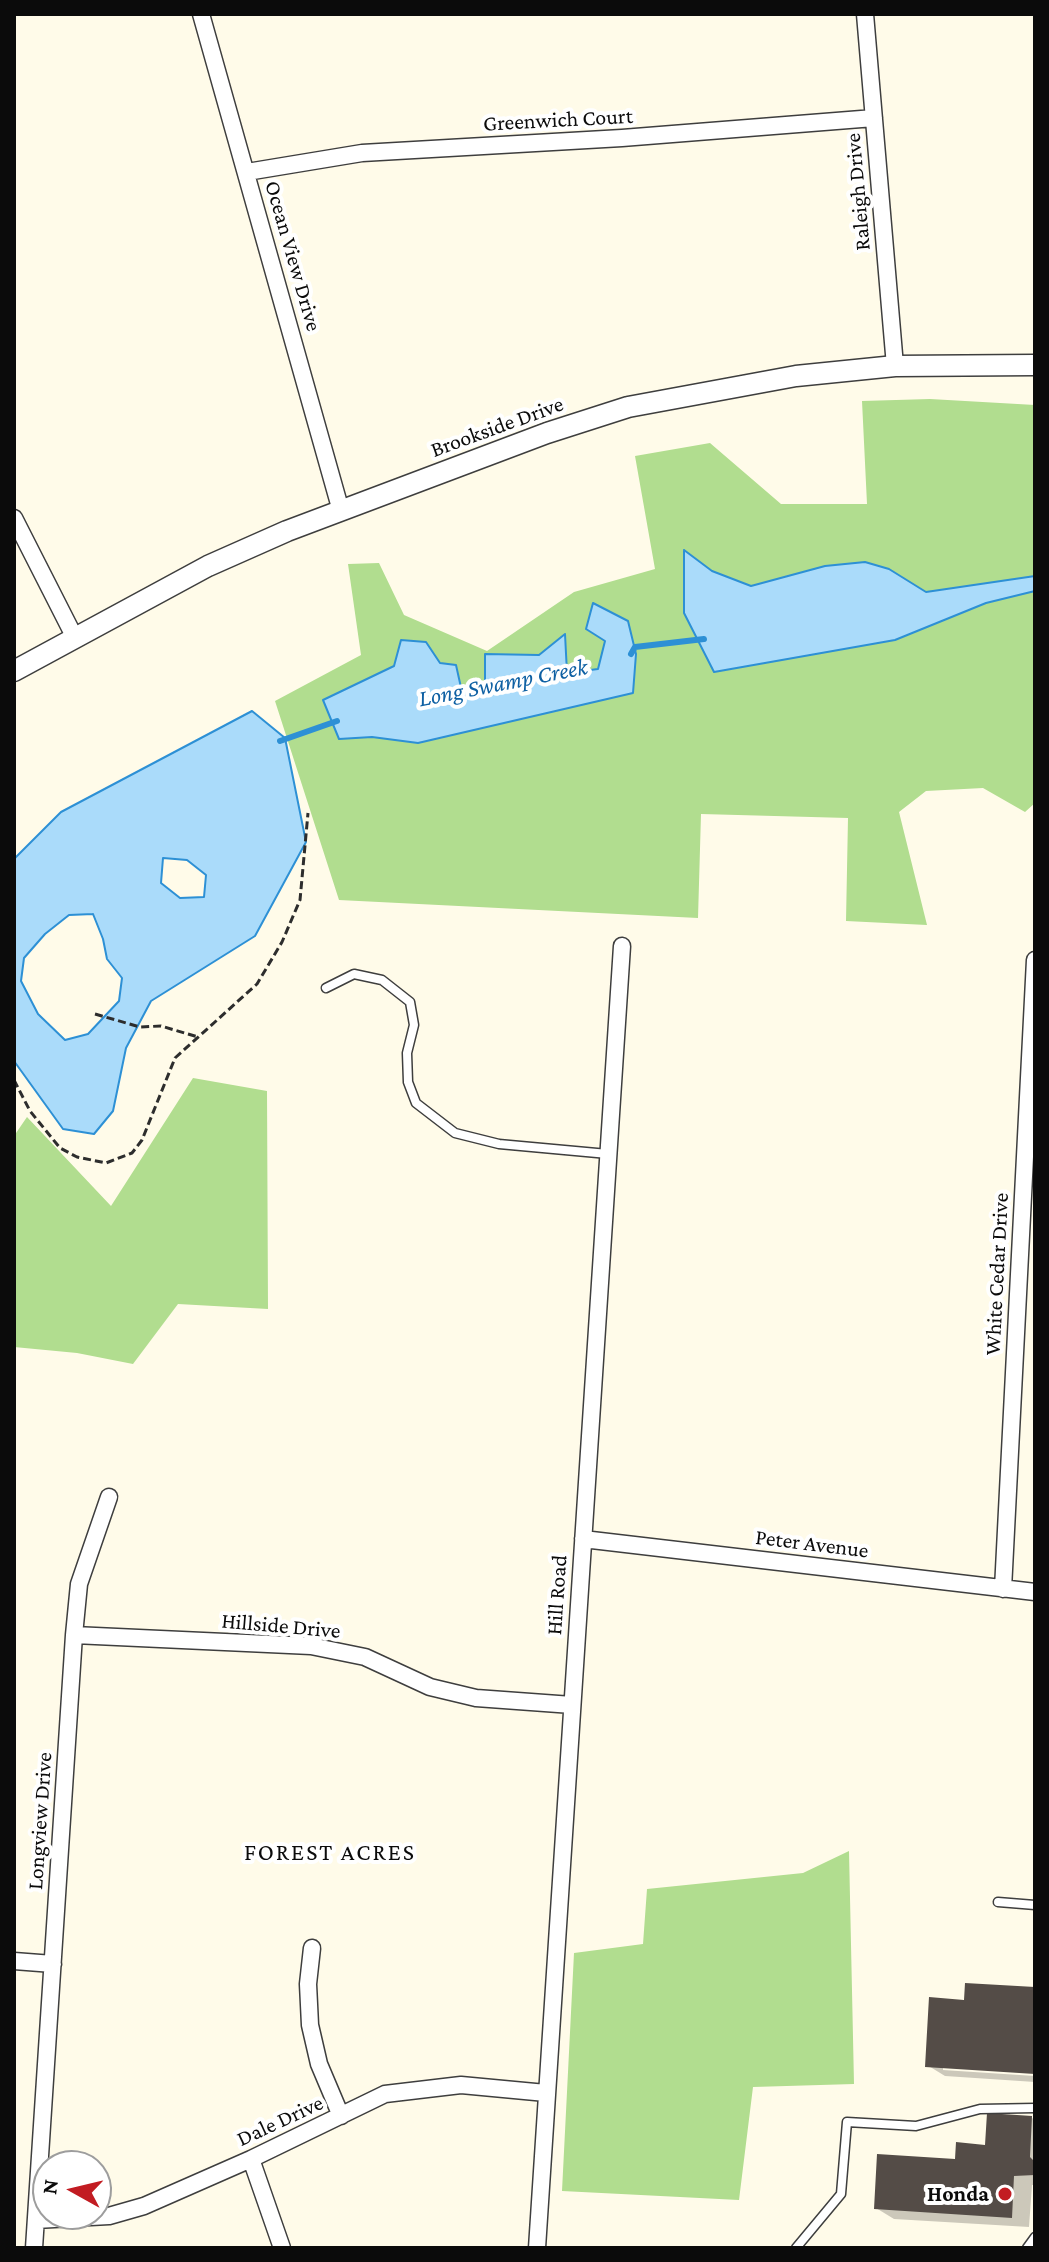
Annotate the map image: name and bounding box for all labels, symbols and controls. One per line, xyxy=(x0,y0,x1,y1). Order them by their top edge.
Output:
street label: Greenwich Court xyxy=(482,103,634,137)
street label: Raleigh Drive xyxy=(840,132,876,252)
street label: Ocean View Drive xyxy=(259,178,327,334)
street label: Brookside Drive xyxy=(427,391,567,463)
water label: Long Swamp Creek xyxy=(416,653,590,713)
street label: White Cedar Drive xyxy=(980,1192,1014,1356)
street label: Peter Avenue xyxy=(754,1524,870,1564)
street label: Hill Road xyxy=(541,1554,573,1636)
street label: Hillside Drive xyxy=(220,1608,342,1644)
street label: Longview Drive xyxy=(22,1751,58,1891)
district label: FOREST ACRES xyxy=(244,1839,416,1867)
street label: Dale Drive xyxy=(233,2090,327,2152)
north arrow xyxy=(32,2150,112,2230)
text: N xyxy=(36,2178,63,2196)
place label: Honda xyxy=(927,2181,989,2207)
marker: Honda xyxy=(996,2185,1014,2203)

